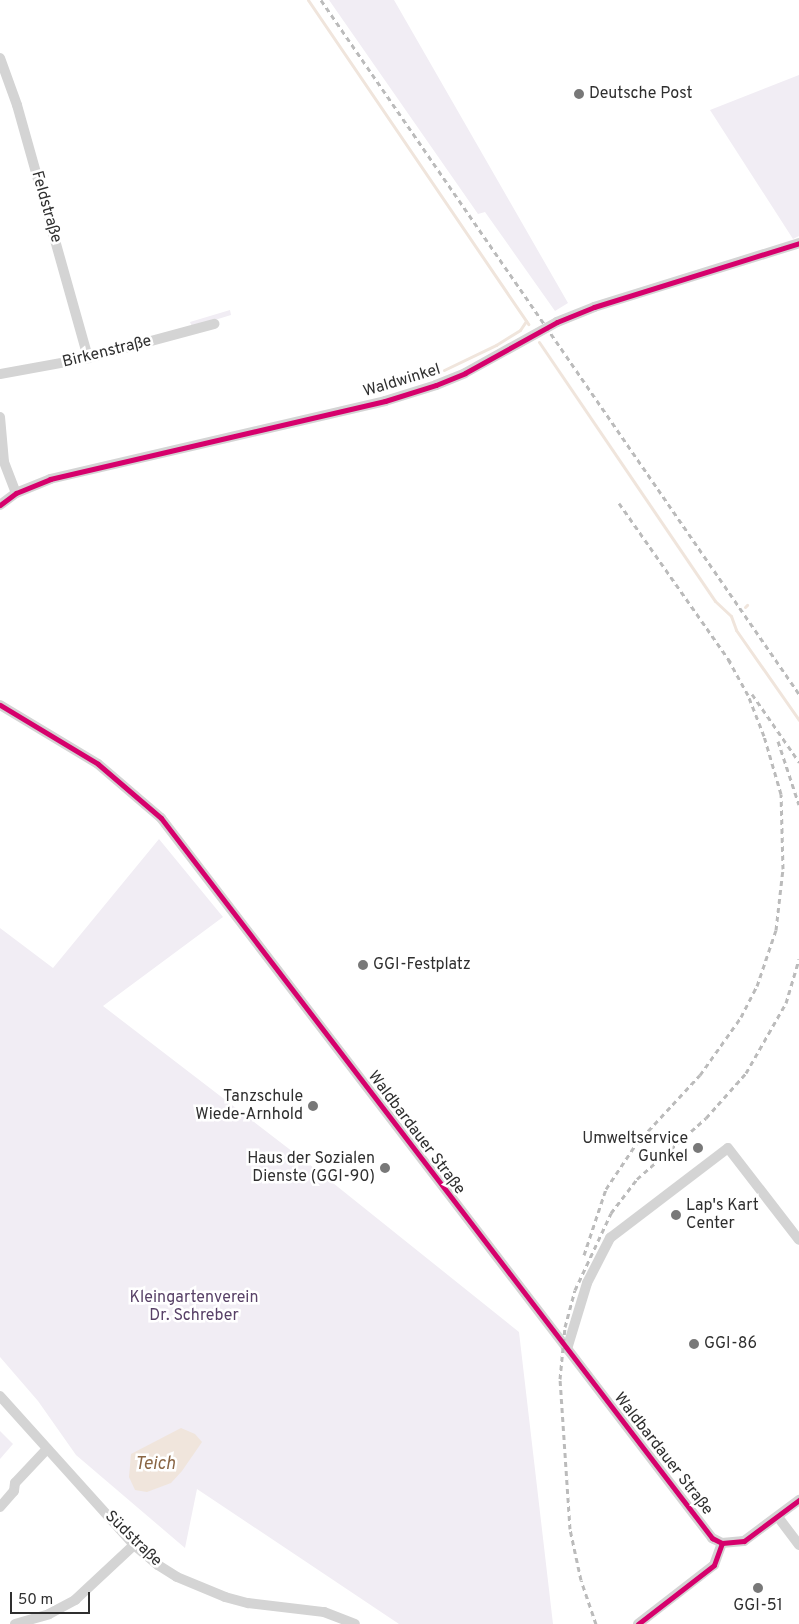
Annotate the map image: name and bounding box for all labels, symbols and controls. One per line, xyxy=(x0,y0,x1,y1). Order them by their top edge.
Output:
place label: Deutsche Post xyxy=(589,84,693,104)
marker: Deutsche Post xyxy=(573,88,585,100)
street label: Feldstraße xyxy=(27,169,65,245)
street label: Birkenstraße xyxy=(61,332,153,372)
street label: Waldwinkel xyxy=(361,360,443,402)
place label: GGI-Festplatz xyxy=(373,955,471,975)
marker: GGI-Festplatz xyxy=(357,959,369,971)
street label: Waldbardauer Straße xyxy=(363,1067,469,1199)
place label: Tanzschule Wiede-Arnhold xyxy=(195,1087,303,1125)
marker: Tanzschule Wiede-Arnhold xyxy=(307,1100,319,1112)
place label: Umweltservice Gunkel xyxy=(582,1129,688,1167)
marker: Umweltservice Gunkel xyxy=(692,1142,704,1154)
place label: Haus der Sozialen Dienste (GGI-90) xyxy=(247,1149,375,1187)
marker: Haus der Sozialen Dienste (GGI-90) xyxy=(379,1162,391,1174)
place label: Lap's Kart Center xyxy=(686,1196,759,1234)
marker: Lap's Kart Center xyxy=(670,1209,682,1221)
park label: Kleingartenverein Dr. Schreber xyxy=(130,1288,258,1326)
place label: GGI-86 xyxy=(704,1334,757,1354)
marker: GGI-86 xyxy=(688,1338,700,1350)
street label: Waldbardauer Straße xyxy=(609,1389,717,1519)
water label: Teich xyxy=(135,1454,175,1476)
street label: Südstraße xyxy=(100,1507,166,1571)
scale bar xyxy=(12,1582,92,1614)
marker: GGI-51 xyxy=(752,1582,764,1594)
text: 50 m xyxy=(18,1591,53,1610)
place label: GGI-51 xyxy=(733,1596,783,1616)

